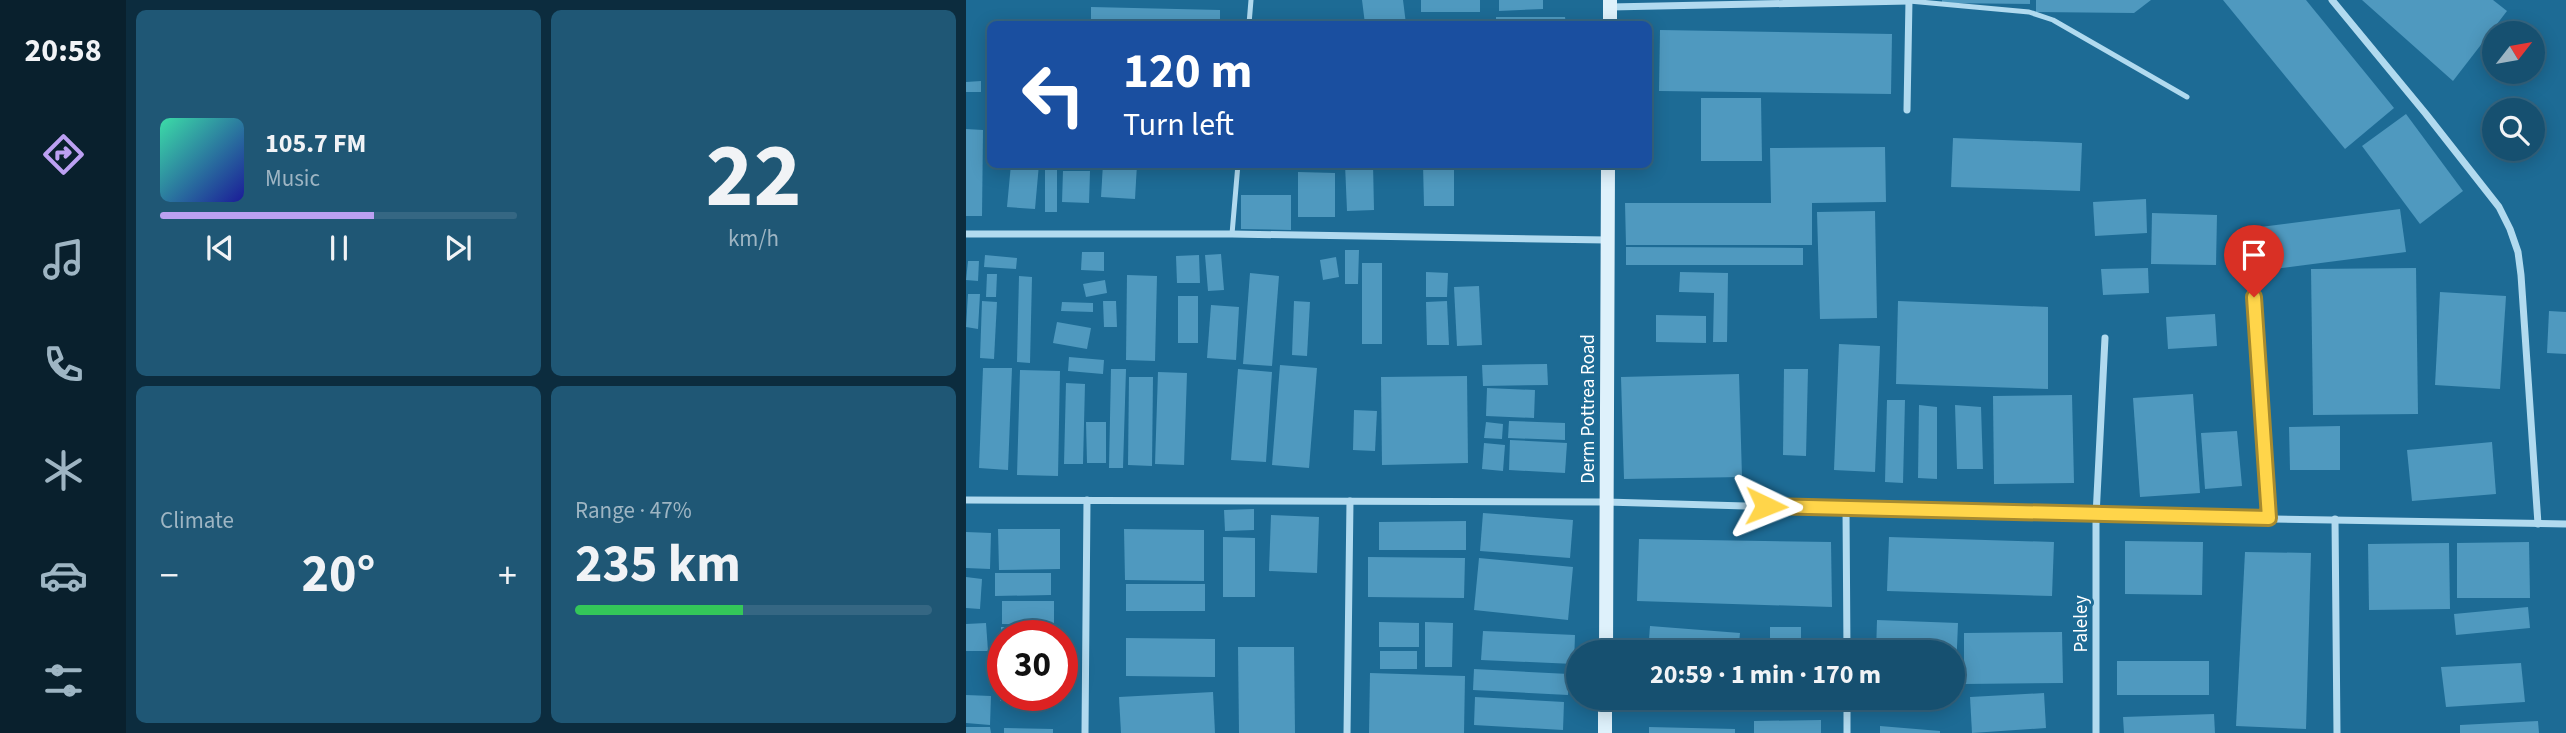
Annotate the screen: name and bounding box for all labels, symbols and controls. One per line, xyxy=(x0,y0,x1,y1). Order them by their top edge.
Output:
north arrow xyxy=(2482,21,2544,84)
map controls xyxy=(2482,21,2545,161)
text: 20:58 xyxy=(24,28,102,74)
text: 120 m xyxy=(1123,37,1252,107)
icon: left xyxy=(1008,49,1099,140)
button: search xyxy=(2482,98,2545,161)
text: Turn left xyxy=(1123,102,1234,148)
text: 22 xyxy=(705,112,802,241)
text: 105.7 FM xyxy=(265,125,366,162)
icon: directions xyxy=(39,130,88,179)
text: Music xyxy=(265,162,320,195)
text: km/h xyxy=(728,222,779,255)
pin xyxy=(2224,225,2284,297)
icon: previous xyxy=(201,229,239,267)
icon: pause xyxy=(320,229,358,267)
icon: next xyxy=(439,229,477,267)
icon: music xyxy=(39,235,88,284)
icon: arrive xyxy=(2235,236,2273,274)
street label: Derm Pottrea Road xyxy=(1575,334,1602,484)
icon: phone xyxy=(39,340,88,389)
icon: climate xyxy=(39,446,88,495)
position arrow xyxy=(1729,469,1803,543)
text: Range · 47% xyxy=(575,494,692,527)
text: Climate xyxy=(160,504,234,537)
text: 235 km xyxy=(575,528,741,602)
text: 20° xyxy=(302,538,375,612)
text: − xyxy=(160,549,179,603)
text: + xyxy=(498,549,517,603)
icon: car xyxy=(39,551,88,600)
street label: Paleley xyxy=(2068,595,2095,653)
speed limit sign: 30 xyxy=(987,620,1078,711)
icon: filters xyxy=(39,656,88,705)
text: 20:59 · 1 min · 170 m xyxy=(1650,656,1881,693)

